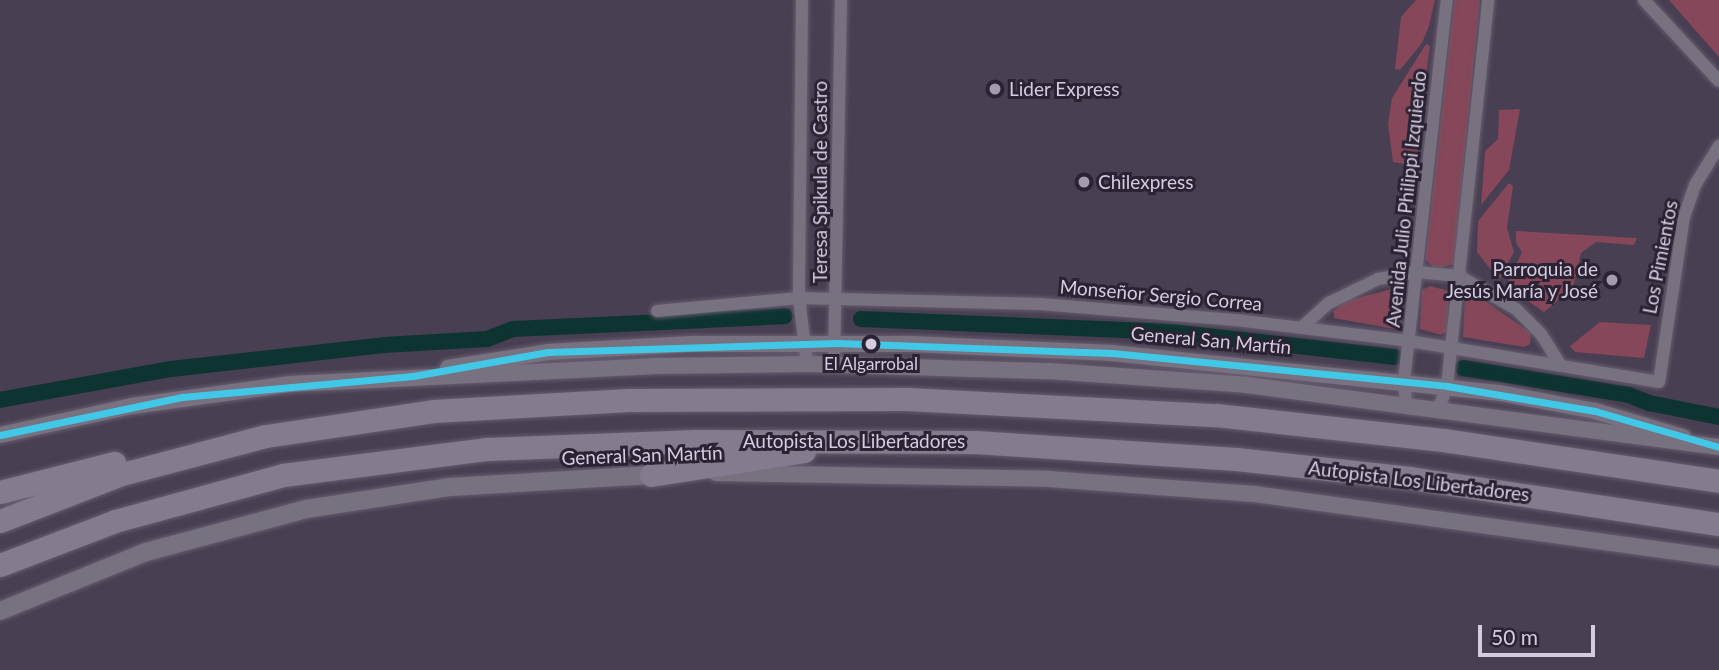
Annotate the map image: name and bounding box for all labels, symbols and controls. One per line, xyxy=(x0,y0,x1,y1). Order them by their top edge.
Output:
street label: Avenida Julio Philippi Izquierdo xyxy=(1381,69,1431,329)
place label: Lider Express xyxy=(1009,78,1120,100)
street label: Teresa Spikula de Castro xyxy=(809,81,831,283)
marker: Lider Express xyxy=(987,81,1003,97)
place label: Chilexpress xyxy=(1098,171,1193,193)
marker: Chilexpress xyxy=(1076,174,1092,190)
street label: Los Pimientos xyxy=(1638,198,1682,316)
place label: Parroquia de Jesús María y José xyxy=(1444,258,1598,302)
marker: Parroquia de Jesús María y José xyxy=(1604,272,1620,288)
street label: Monseñor Sergio Correa xyxy=(1059,275,1263,315)
street label: General San Martín xyxy=(1130,322,1292,358)
marker: El Algarrobal xyxy=(864,337,878,351)
place label: El Algarrobal xyxy=(824,354,918,374)
street label: Autopista Los Libertadores xyxy=(743,430,965,452)
street label: General San Martín xyxy=(561,441,723,469)
street label: Autopista Los Libertadores xyxy=(1307,456,1531,506)
scale bar xyxy=(1481,610,1598,654)
text: 50 m xyxy=(1491,624,1538,649)

